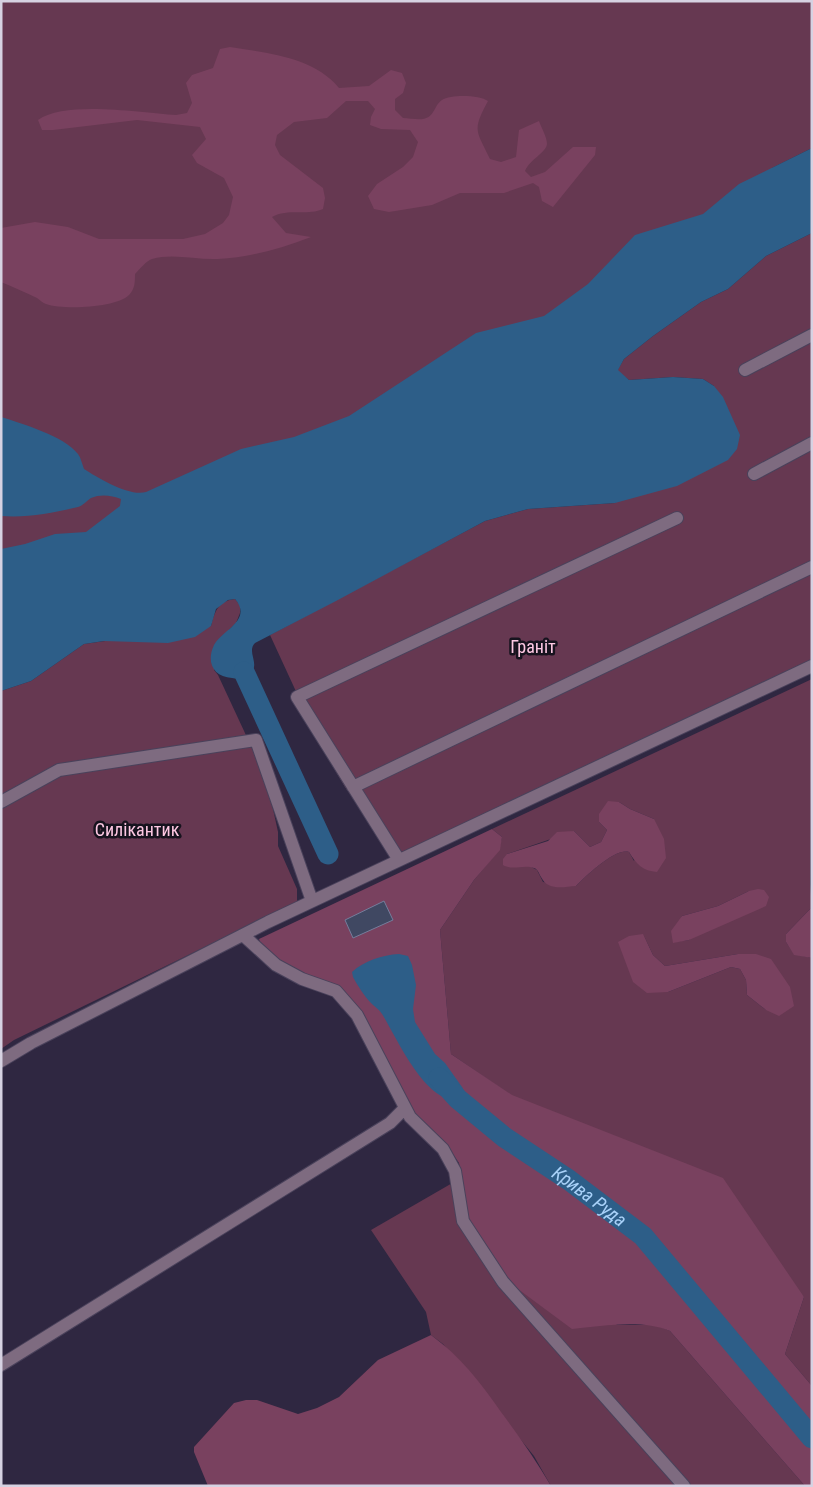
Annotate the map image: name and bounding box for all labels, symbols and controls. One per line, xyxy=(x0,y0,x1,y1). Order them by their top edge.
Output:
park label: Граніт xyxy=(510,636,556,657)
park label: Силікантик xyxy=(95,819,180,840)
water label: Крива Руда xyxy=(548,1161,632,1231)

